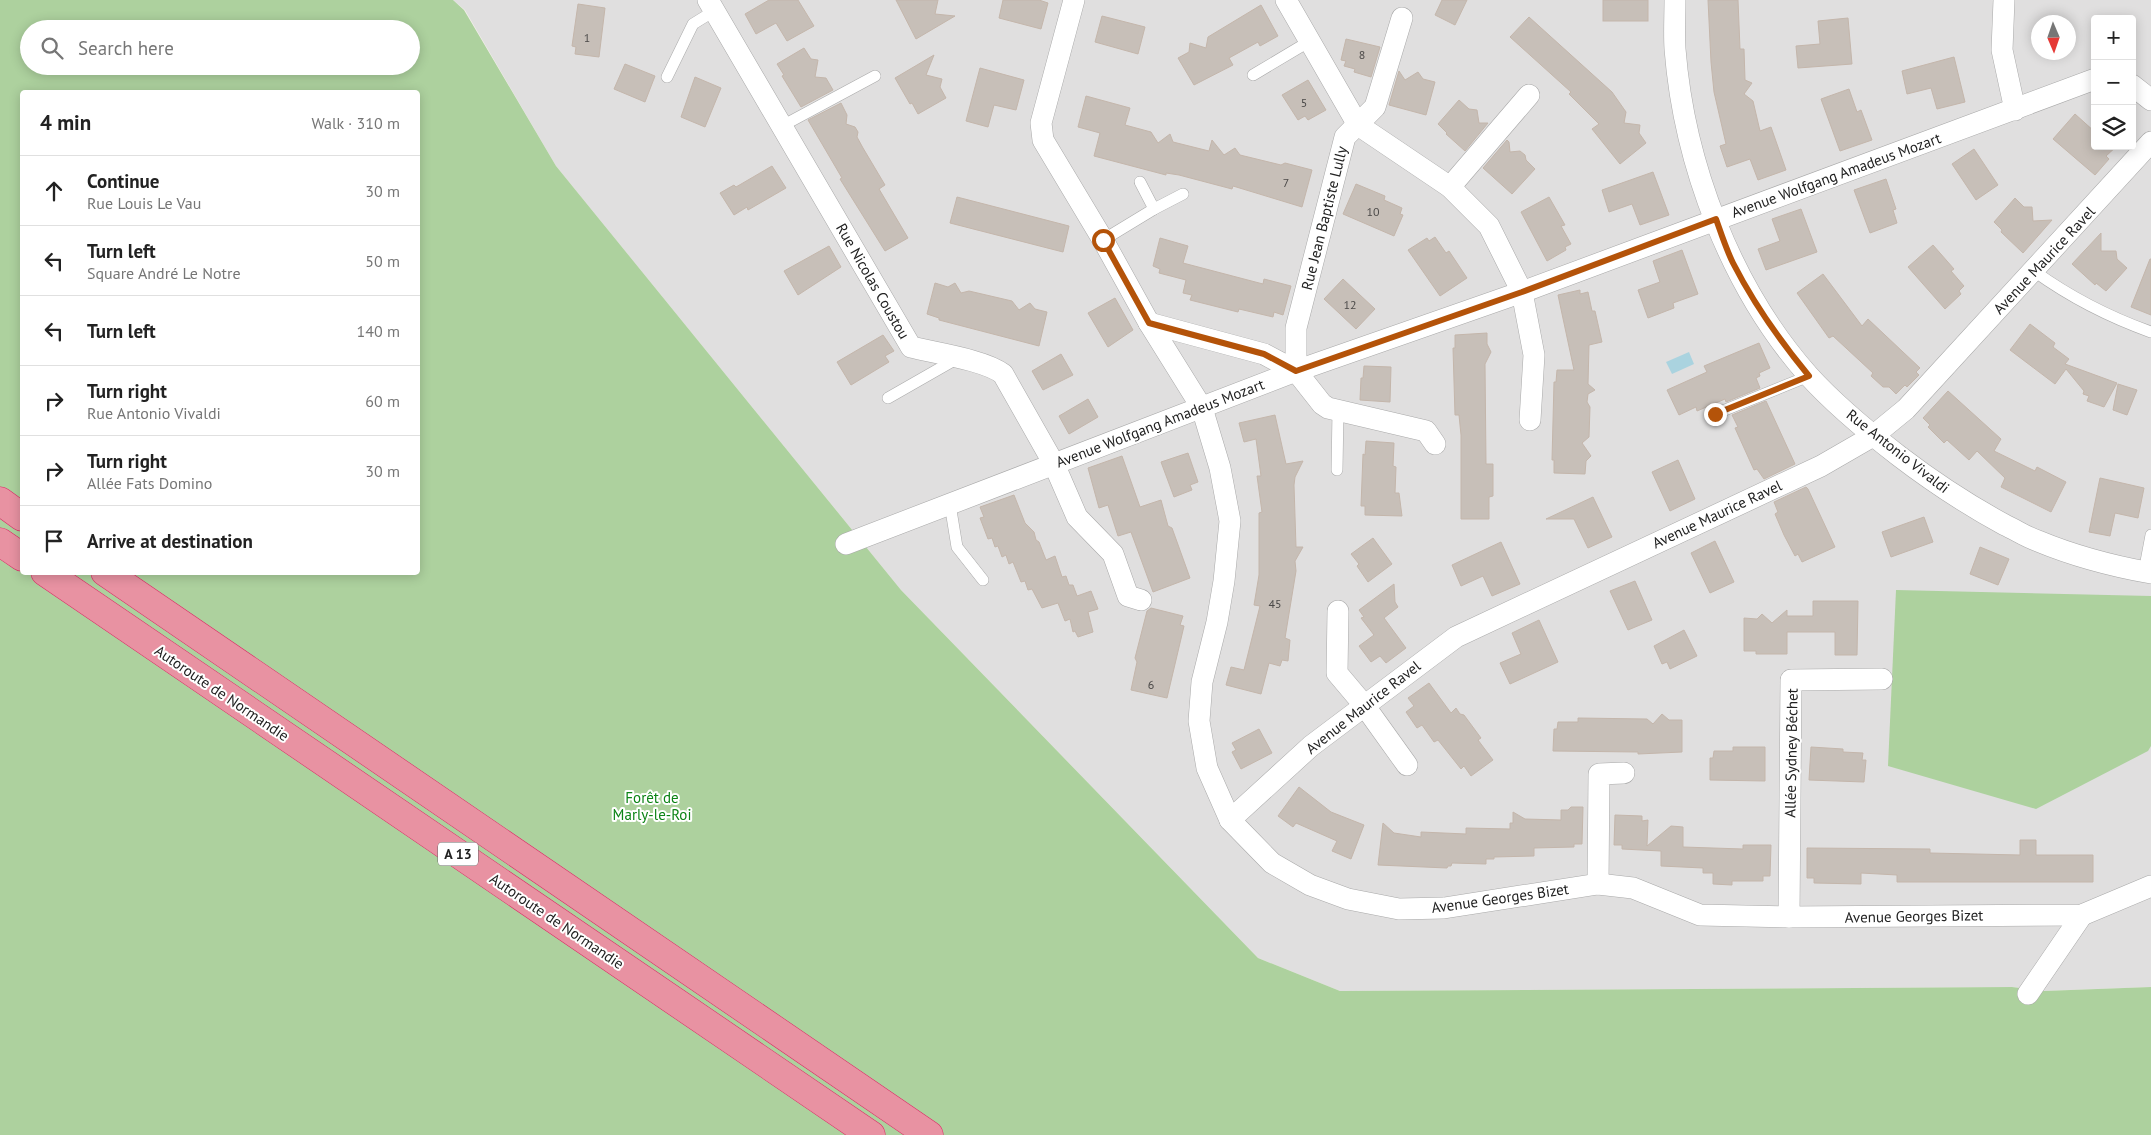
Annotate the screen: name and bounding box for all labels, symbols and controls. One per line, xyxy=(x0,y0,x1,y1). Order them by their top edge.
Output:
north arrow xyxy=(2031,15,2076,60)
map controls xyxy=(2091,15,2136,150)
button: + xyxy=(2091,15,2136,60)
search box xyxy=(20,20,420,75)
house number: 1 xyxy=(584,30,590,45)
icon: search xyxy=(38,34,66,62)
text: Search here xyxy=(78,36,174,60)
house number: 8 xyxy=(1359,47,1365,62)
button: − xyxy=(2091,60,2136,105)
house number: 5 xyxy=(1301,95,1307,110)
button: layers xyxy=(2091,105,2136,150)
text: 4 min xyxy=(40,109,91,136)
text: Walk · 310 m xyxy=(311,113,400,133)
street label: Avenue Wolfgang Amadeus Mozart xyxy=(1729,128,1943,222)
street label: Rue Jean Baptiste Lully xyxy=(1297,144,1351,292)
text: Continue xyxy=(87,169,159,193)
house number: 7 xyxy=(1283,175,1289,190)
icon: ahead xyxy=(40,177,68,205)
text: 30 m xyxy=(365,181,400,201)
text: Rue Louis Le Vau xyxy=(87,193,201,213)
street label: Avenue Maurice Ravel xyxy=(1989,202,2099,318)
house number: 10 xyxy=(1366,204,1380,219)
street label: Rue Nicolas Coustou xyxy=(832,220,914,342)
route start xyxy=(1092,229,1115,252)
text: Turn left xyxy=(87,239,156,263)
icon: left xyxy=(40,247,68,275)
text: 50 m xyxy=(365,251,400,271)
text: Square André Le Notre xyxy=(87,263,241,283)
house number: 12 xyxy=(1343,297,1357,312)
icon: left xyxy=(40,317,68,345)
text: Turn left xyxy=(87,319,156,343)
text: 140 m xyxy=(357,321,400,341)
street label: Avenue Wolfgang Amadeus Mozart xyxy=(1053,374,1267,472)
text: Turn right xyxy=(87,379,167,403)
icon: right xyxy=(40,387,68,415)
text: 60 m xyxy=(365,391,400,411)
text: Rue Antonio Vivaldi xyxy=(87,403,221,423)
route end xyxy=(1704,403,1727,426)
street label: Rue Antonio Vivaldi xyxy=(1843,405,1953,497)
text: Turn right xyxy=(87,449,167,473)
icon: right xyxy=(40,457,68,485)
text: 30 m xyxy=(365,461,400,481)
text: Allée Fats Domino xyxy=(87,473,212,493)
street label: Avenue Maurice Ravel xyxy=(1649,475,1785,552)
icon: arrive xyxy=(40,527,68,555)
text: Arrive at destination xyxy=(87,529,253,553)
house number: 45 xyxy=(1268,596,1282,611)
street label: Autoroute de Normandie xyxy=(151,641,293,745)
street label: Avenue Maurice Ravel xyxy=(1302,656,1425,758)
house number: 6 xyxy=(1148,677,1154,692)
street label: Allée Sydney Béchet xyxy=(1780,688,1802,818)
park label: Forêt de Marly-le-Roi xyxy=(613,788,691,824)
road number: A 13 xyxy=(438,842,478,866)
street label: Autoroute de Normandie xyxy=(486,869,628,973)
street label: Avenue Georges Bizet xyxy=(1430,879,1570,917)
street label: Avenue Georges Bizet xyxy=(1845,905,1983,927)

